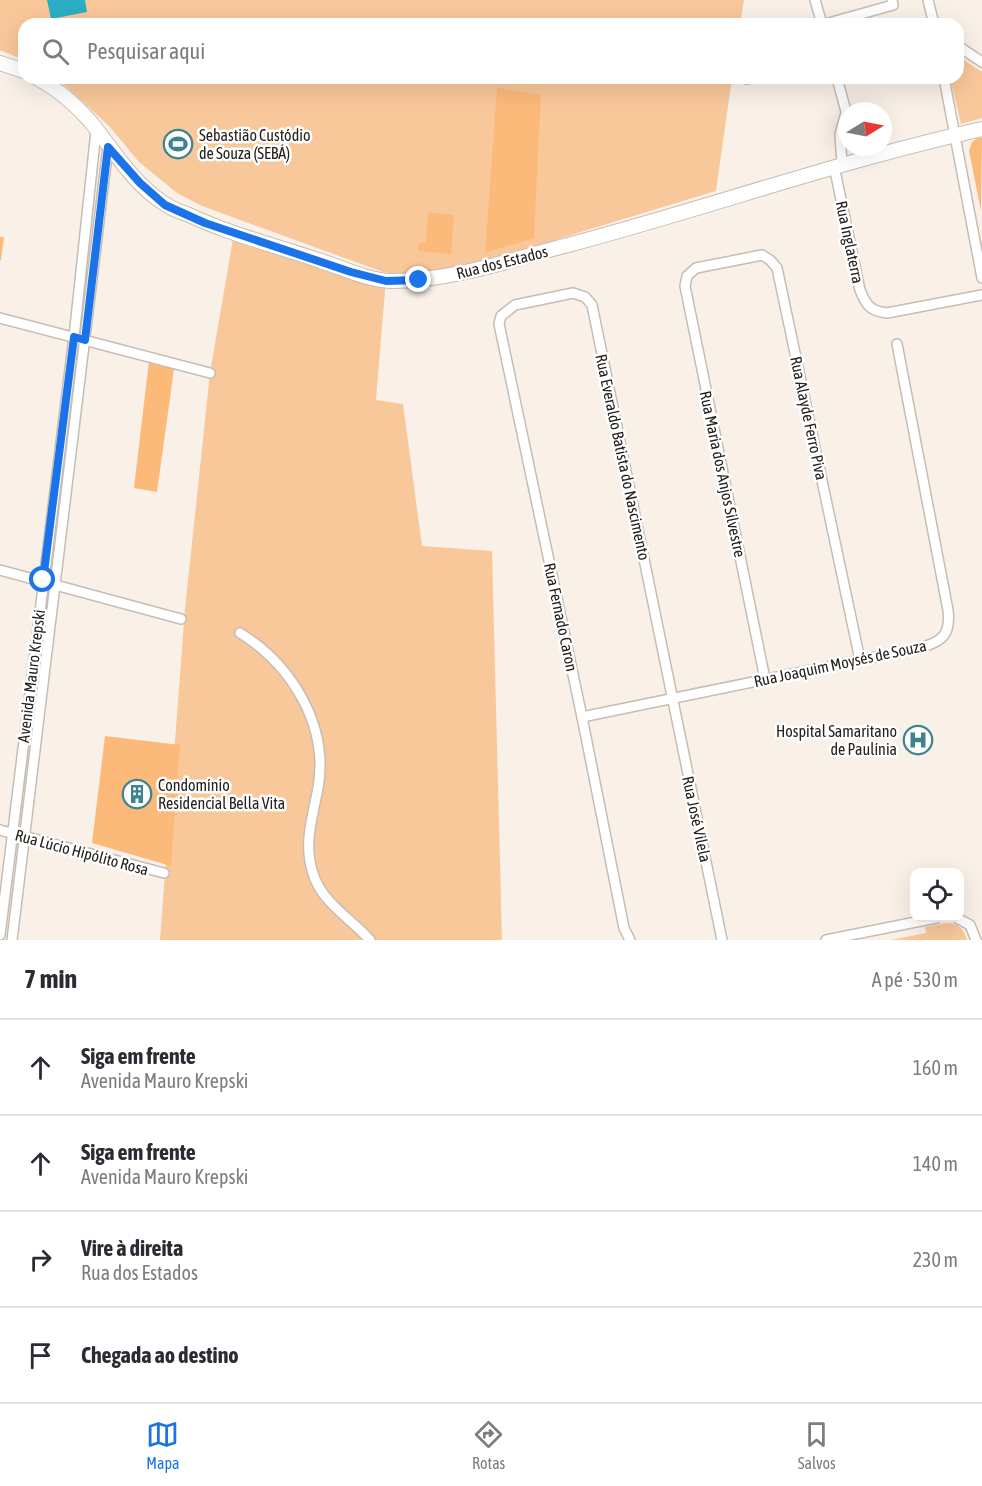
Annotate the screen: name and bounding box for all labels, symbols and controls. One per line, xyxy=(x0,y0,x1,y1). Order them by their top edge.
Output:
search box xyxy=(18,18,964,84)
icon: search xyxy=(39,35,72,68)
text: Pesquisar aqui xyxy=(87,38,205,64)
north arrow xyxy=(838,102,892,156)
place label: Sebastião Custódio de Souza (SEBÁ) xyxy=(199,126,310,163)
sports icon: Sebastião Custódio de Souza (SEBÁ) xyxy=(162,128,194,160)
street label: Rua Inglaterra xyxy=(831,199,868,285)
street label: Rua dos Estados xyxy=(454,242,550,282)
route end xyxy=(405,266,431,292)
street label: Rua Everaldo Batista do Nascimento xyxy=(592,352,654,562)
street label: Rua Alayde Ferro Piva xyxy=(786,355,831,482)
street label: Rua Maria dos Anjos Silvestre xyxy=(696,389,749,559)
street label: Rua Fernado Caron xyxy=(541,561,581,673)
route start xyxy=(29,566,55,592)
street label: Avenida Mauro Krepski xyxy=(14,608,49,744)
street label: Rua Joaquim Moysés de Souza xyxy=(752,636,928,691)
place label: Hospital Samaritano de Paulínia xyxy=(776,722,897,758)
hospital icon: Hospital Samaritano de Paulínia xyxy=(902,724,934,756)
street label: Rua José Vilela xyxy=(679,774,715,864)
place label: Condomínio Residencial Bella Vita xyxy=(158,776,285,812)
building icon: Condomínio Residencial Bella Vita xyxy=(121,778,153,810)
street label: Rua Lúcio Hipólito Rosa xyxy=(13,826,151,879)
map controls xyxy=(910,868,964,922)
button: locate xyxy=(910,868,964,922)
text: 7 min xyxy=(24,964,77,994)
text: A pé · 530 m xyxy=(872,968,958,991)
text: Siga em frente xyxy=(81,1043,196,1069)
icon: ahead xyxy=(24,1051,57,1084)
text: 160 m xyxy=(913,1056,958,1079)
text: Avenida Mauro Krepski xyxy=(81,1069,248,1092)
text: Siga em frente xyxy=(81,1139,196,1165)
icon: ahead xyxy=(24,1147,57,1180)
text: 140 m xyxy=(913,1152,958,1175)
text: Avenida Mauro Krepski xyxy=(81,1165,248,1188)
text: Vire à direita xyxy=(81,1235,183,1261)
icon: right xyxy=(24,1243,57,1276)
text: 230 m xyxy=(913,1248,958,1271)
text: Rua dos Estados xyxy=(81,1261,198,1284)
icon: arrive xyxy=(24,1339,57,1372)
text: Chegada ao destino xyxy=(81,1342,239,1368)
tab: Mapa xyxy=(146,1418,179,1472)
tab: Rotas xyxy=(472,1418,505,1472)
tab: Salvos xyxy=(798,1418,836,1472)

